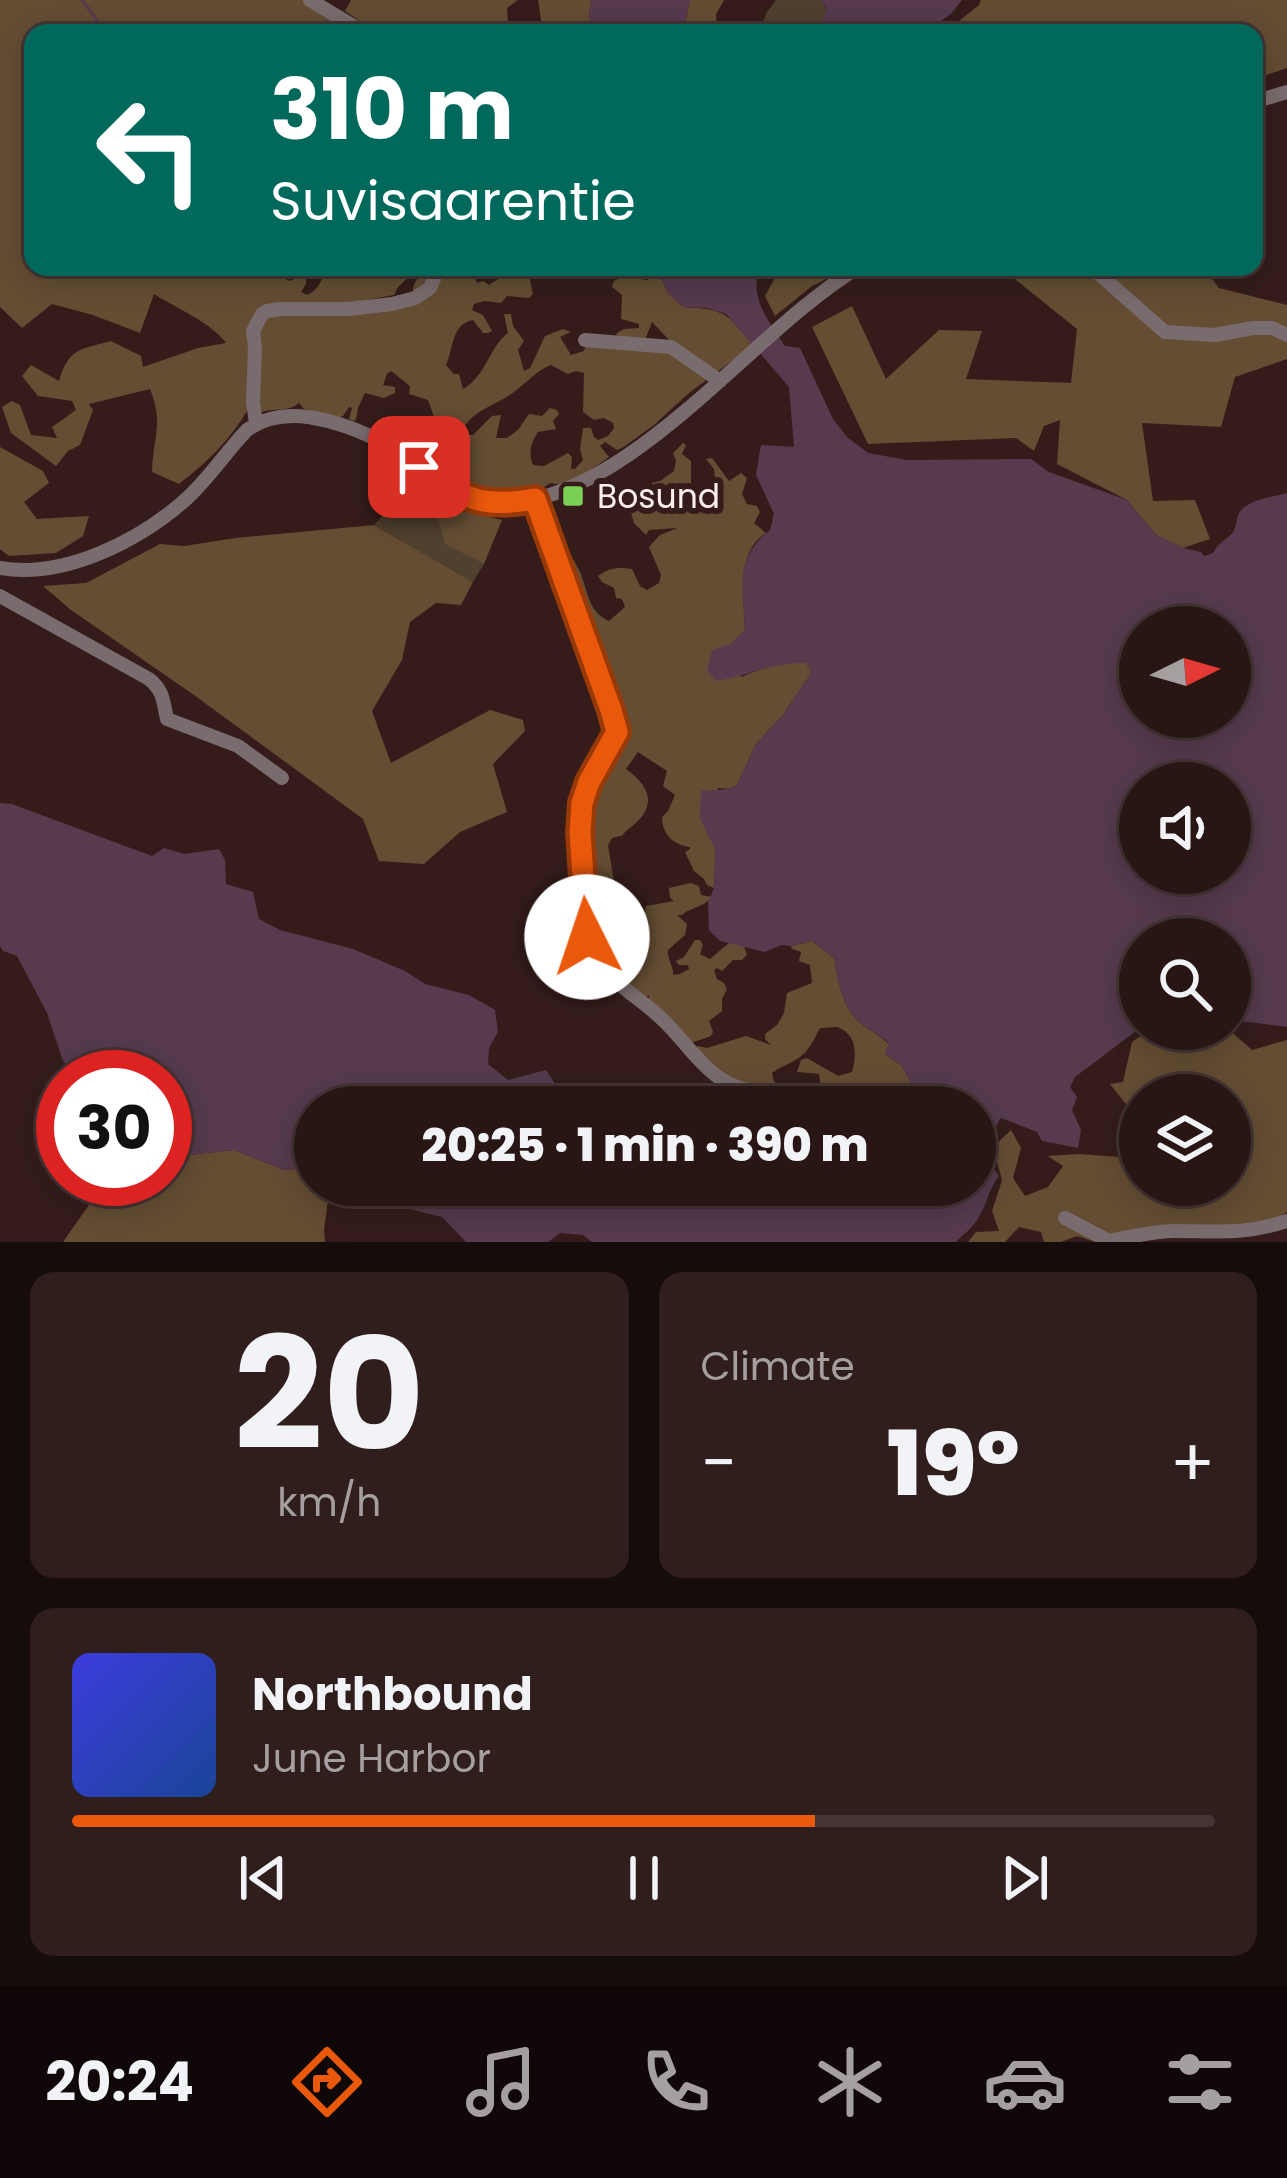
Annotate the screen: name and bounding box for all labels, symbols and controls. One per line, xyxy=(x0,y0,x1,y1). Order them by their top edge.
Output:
text: 310 m xyxy=(270,51,514,168)
icon: left xyxy=(72,72,228,228)
text: Suvisaarentie xyxy=(270,163,636,239)
pin xyxy=(368,416,470,518)
icon: arrive xyxy=(386,434,452,500)
place label: Bosund xyxy=(597,473,720,520)
marker: Bosund xyxy=(560,483,586,509)
north arrow xyxy=(1119,606,1251,738)
map controls xyxy=(1119,606,1251,1206)
button: sound xyxy=(1119,762,1251,894)
position arrow xyxy=(524,874,650,1000)
button: search xyxy=(1119,918,1251,1050)
speed limit sign: 30 xyxy=(36,1050,192,1206)
button: layers xyxy=(1119,1074,1251,1206)
text: 20:25 · 1 min · 390 m xyxy=(421,1114,869,1177)
text: 20 xyxy=(234,1285,425,1504)
text: Climate xyxy=(701,1339,855,1394)
text: 19° xyxy=(887,1400,1020,1527)
text: − xyxy=(701,1417,737,1509)
text: + xyxy=(1170,1417,1215,1509)
text: km/h xyxy=(277,1475,381,1530)
text: Northbound xyxy=(252,1663,533,1726)
text: June Harbor xyxy=(252,1731,491,1786)
icon: previous xyxy=(230,1845,296,1911)
icon: pause xyxy=(611,1845,677,1911)
icon: next xyxy=(992,1845,1058,1911)
icon: directions xyxy=(285,2040,369,2124)
icon: music xyxy=(459,2040,543,2124)
icon: phone xyxy=(634,2040,718,2124)
icon: climate xyxy=(808,2040,892,2124)
icon: car xyxy=(983,2040,1067,2124)
icon: filters xyxy=(1158,2040,1242,2124)
text: 20:24 xyxy=(45,2044,194,2120)

